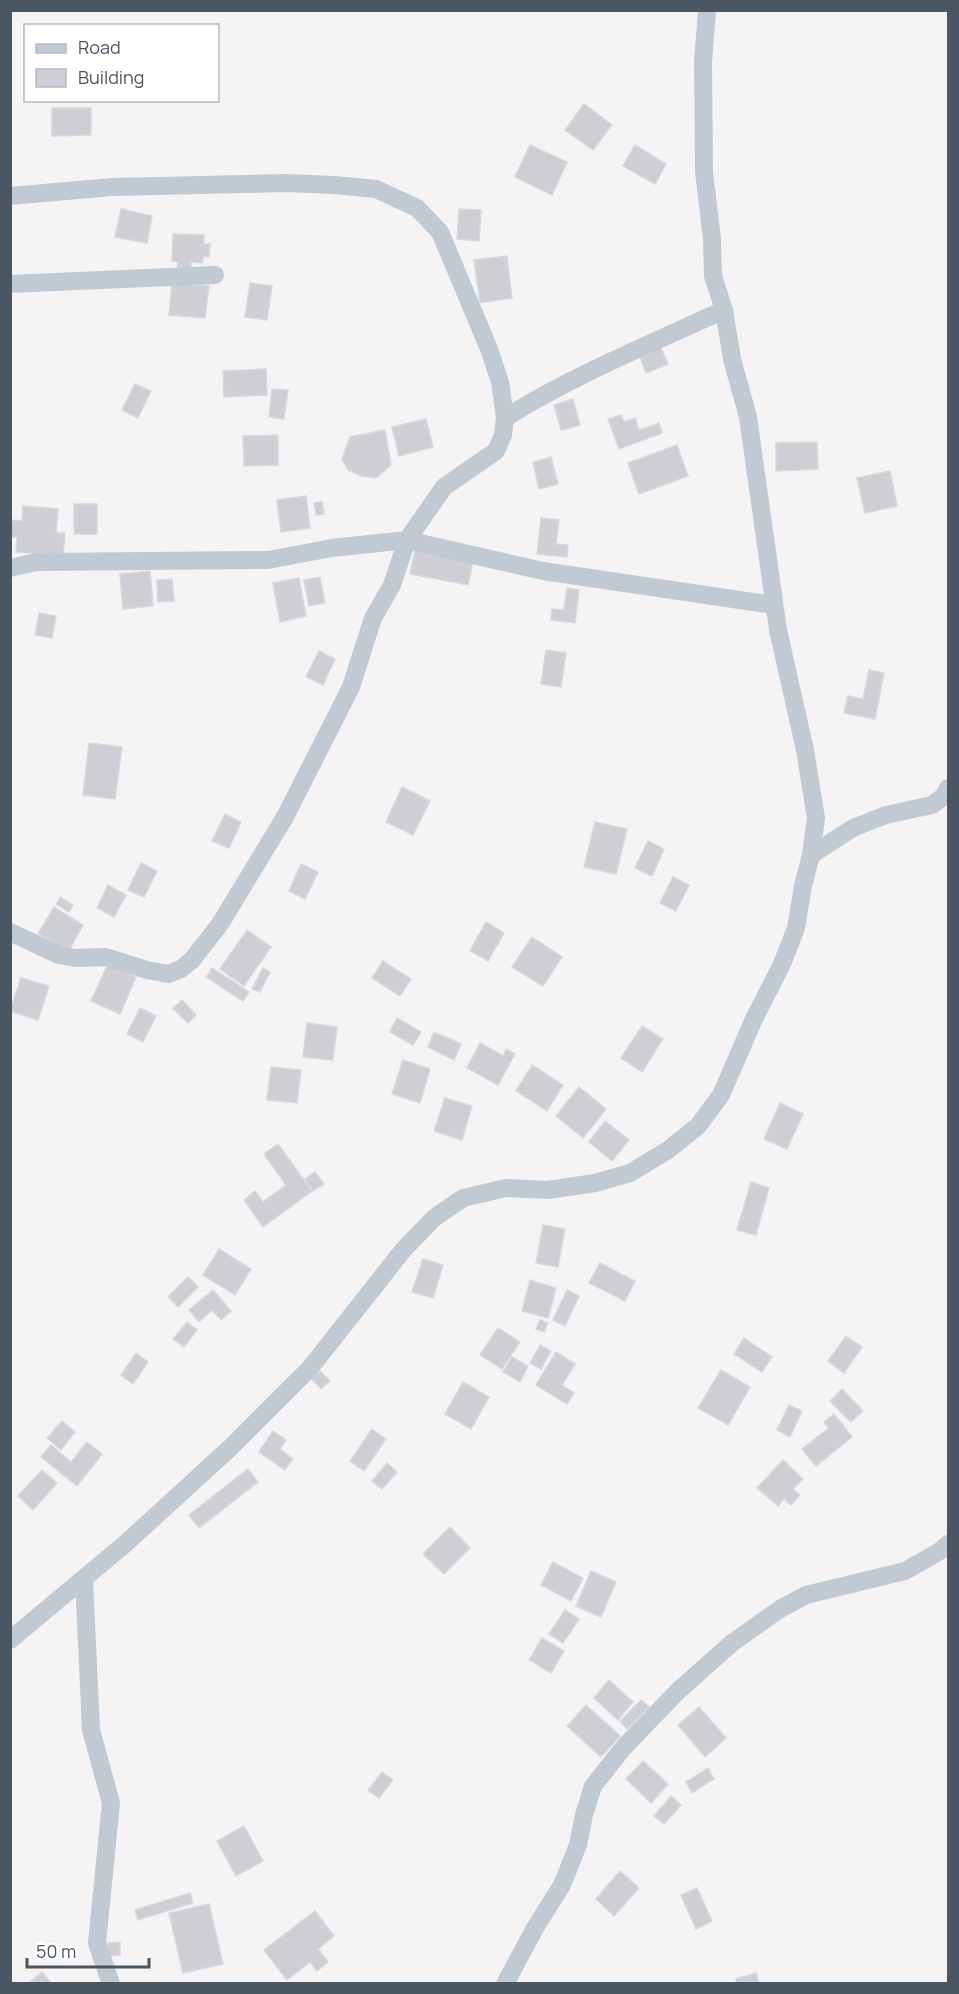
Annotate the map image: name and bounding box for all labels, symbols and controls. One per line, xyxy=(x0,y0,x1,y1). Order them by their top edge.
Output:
legend xyxy=(24,24,219,102)
text: Road xyxy=(78,35,121,59)
text: Building xyxy=(78,65,144,89)
scale bar xyxy=(27,1931,148,1969)
text: 50 m xyxy=(36,1939,76,1963)

